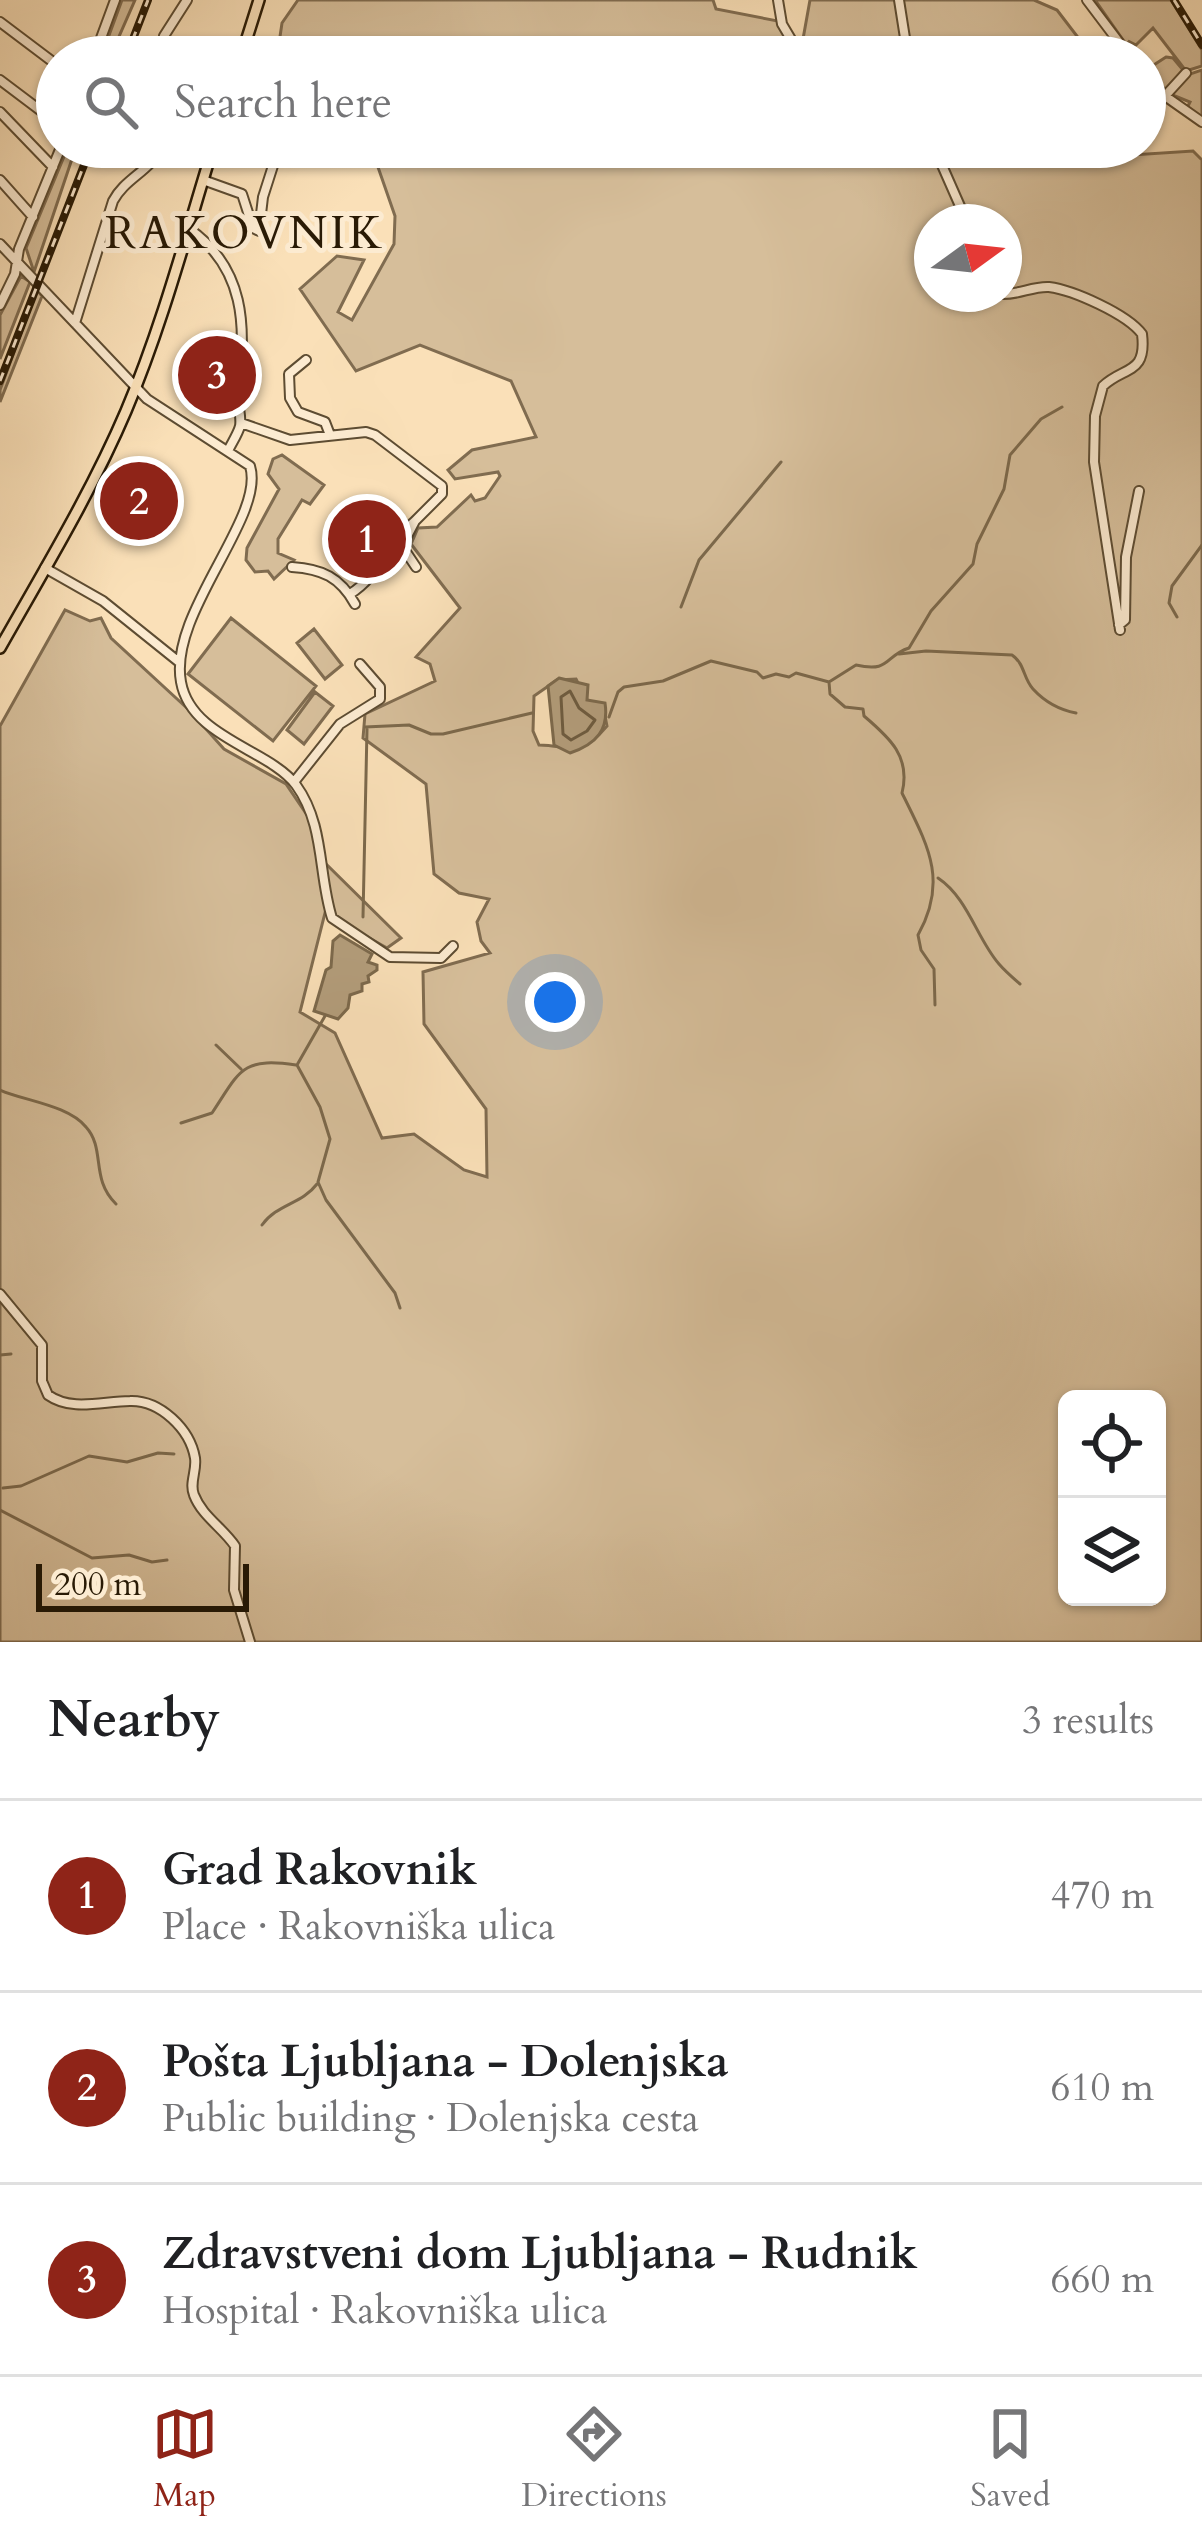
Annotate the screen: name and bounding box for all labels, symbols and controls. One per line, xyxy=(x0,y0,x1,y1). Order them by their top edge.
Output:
search box xyxy=(36,36,1166,168)
icon: search xyxy=(78,69,144,135)
text: Search here xyxy=(174,72,392,133)
district label: RAKOVNIK xyxy=(105,203,385,264)
north arrow xyxy=(914,204,1022,312)
pin: 3 xyxy=(178,330,256,420)
pin: 2 xyxy=(100,456,178,546)
pin: 1 xyxy=(328,494,406,584)
your location xyxy=(525,972,585,1032)
map controls xyxy=(1058,1390,1166,1606)
button: locate xyxy=(1058,1390,1166,1498)
button: layers xyxy=(1058,1498,1166,1606)
scale bar xyxy=(36,1558,249,1611)
text: 200 m xyxy=(54,1562,141,1607)
text: Nearby xyxy=(48,1685,220,1755)
text: 3 results xyxy=(1022,1694,1154,1747)
text: Grad Rakovnik xyxy=(162,1839,477,1900)
text: 1 xyxy=(77,1869,97,1922)
text: 470 m xyxy=(1051,1869,1154,1922)
text: Place · Rakovniška ulica xyxy=(162,1900,555,1953)
text: Pošta Ljubljana - Dolenjska xyxy=(162,2031,729,2092)
text: 2 xyxy=(77,2061,97,2114)
text: 610 m xyxy=(1051,2061,1154,2114)
text: Public building · Dolenjska cesta xyxy=(162,2092,699,2145)
text: Zdravstveni dom Ljubljana - Rudnik xyxy=(162,2223,918,2284)
text: 3 xyxy=(77,2253,97,2306)
text: 660 m xyxy=(1051,2253,1154,2306)
text: Hospital · Rakovniška ulica xyxy=(162,2284,607,2337)
tab: Map xyxy=(152,2401,218,2518)
tab: Directions xyxy=(521,2401,667,2518)
tab: Saved xyxy=(970,2401,1050,2518)

